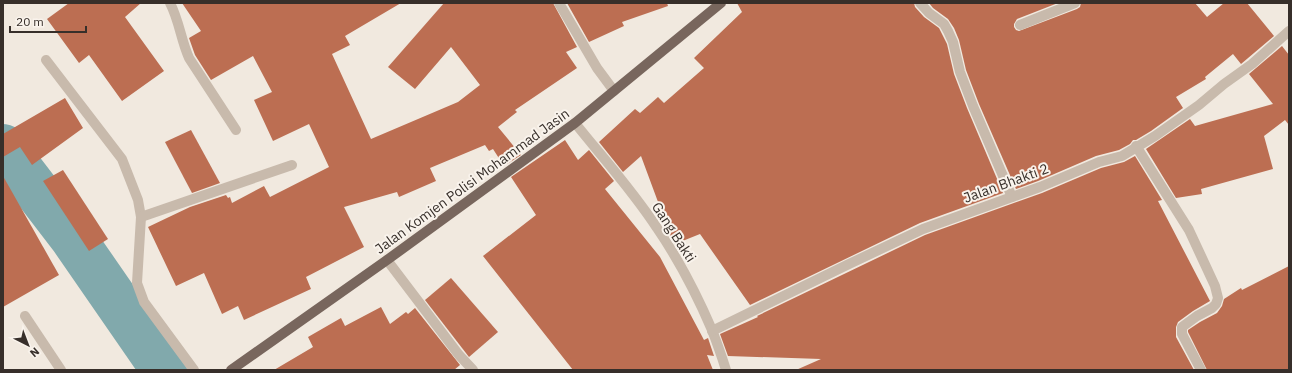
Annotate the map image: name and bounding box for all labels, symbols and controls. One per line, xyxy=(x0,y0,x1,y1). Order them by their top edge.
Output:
scale bar xyxy=(10,8,86,34)
text: 20 m xyxy=(16,14,44,29)
street label: Jalan Komjen Polisi Mohammad Jasin xyxy=(371,104,573,258)
street label: Jalan Bhakti 2 xyxy=(961,159,1051,207)
street label: Gang Bakti xyxy=(648,199,700,265)
north arrow xyxy=(8,325,48,365)
text: N xyxy=(27,345,42,360)

